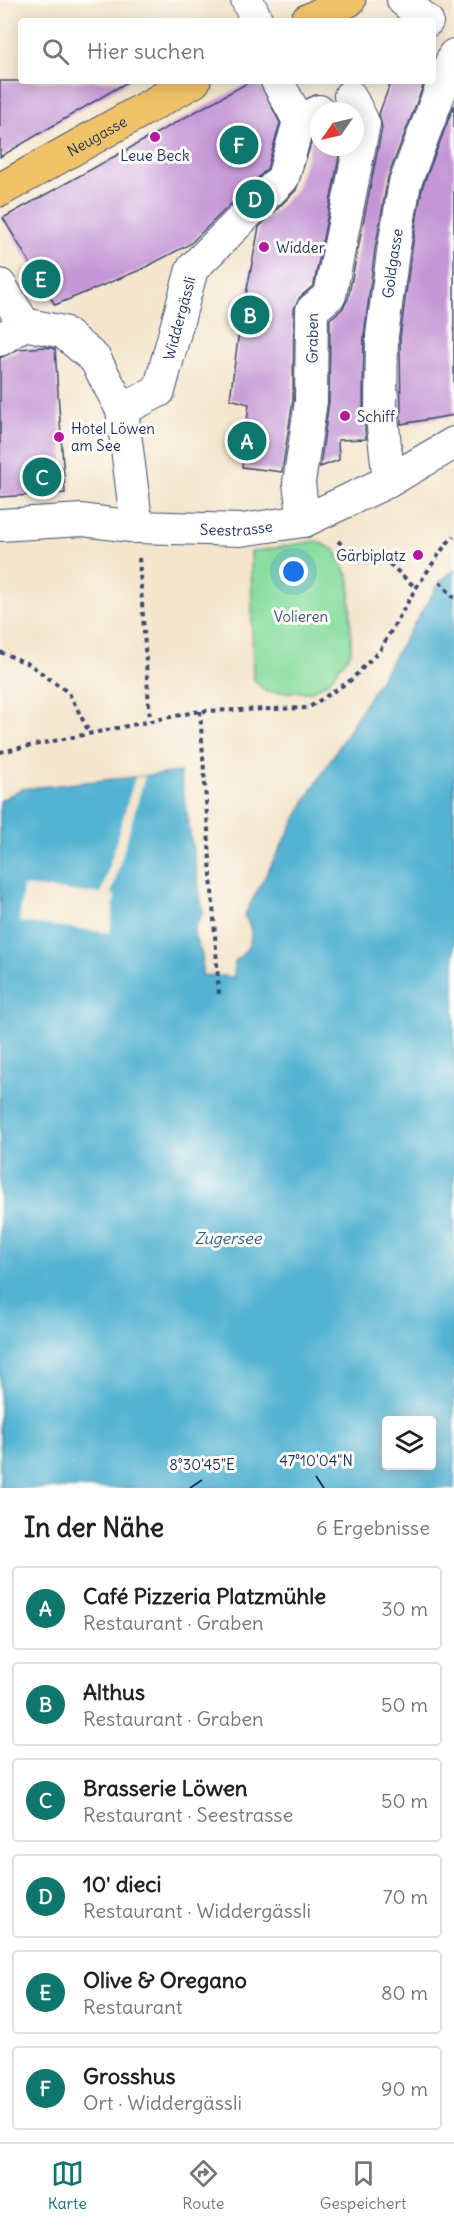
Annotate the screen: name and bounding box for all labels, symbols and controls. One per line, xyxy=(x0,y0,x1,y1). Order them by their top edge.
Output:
search box xyxy=(18,18,436,84)
icon: search xyxy=(39,35,72,68)
text: Hier suchen xyxy=(87,37,205,65)
north arrow xyxy=(310,102,364,156)
street label: Neugasse xyxy=(63,111,130,160)
pin: F xyxy=(220,122,258,168)
marker: Leue Beck xyxy=(148,130,162,144)
place label: Leue Beck xyxy=(120,146,190,165)
pin: D xyxy=(236,176,274,222)
street label: Goldgasse xyxy=(378,227,406,299)
place label: Widder xyxy=(276,238,325,257)
marker: Widder xyxy=(257,240,271,254)
pin: E xyxy=(22,256,60,302)
street label: Widdergässli xyxy=(158,274,199,362)
pin: B xyxy=(230,292,270,338)
street label: Graben xyxy=(302,313,321,364)
place label: Schiff xyxy=(357,407,396,426)
marker: Schiff xyxy=(338,409,352,423)
pin: A xyxy=(228,418,266,464)
place label: Hotel Löwen am See xyxy=(71,419,155,455)
marker: Hotel Löwen am See xyxy=(52,430,66,444)
pin: C xyxy=(22,454,62,500)
street label: Seestrasse xyxy=(200,516,274,540)
place label: Gärbiplatz xyxy=(336,546,406,565)
marker: Gärbiplatz xyxy=(411,548,425,562)
your location xyxy=(279,557,308,586)
park label: Volieren xyxy=(274,607,329,626)
water label: Zugersee xyxy=(195,1228,263,1248)
map controls xyxy=(382,1416,436,1470)
button: layers xyxy=(382,1416,436,1470)
text: 47°10'04"N xyxy=(279,1451,353,1470)
text: 8°30'45"E xyxy=(169,1455,235,1474)
text: In der Nähe xyxy=(24,1511,164,1544)
text: 6 Ergebnisse xyxy=(316,1515,430,1540)
text: Café Pizzeria Platzmühle xyxy=(83,1582,326,1610)
text: A xyxy=(39,1596,52,1621)
text: 30 m xyxy=(381,1596,428,1621)
text: Restaurant · Graben xyxy=(83,1610,264,1635)
text: Althus xyxy=(83,1678,145,1706)
text: B xyxy=(39,1692,52,1717)
text: 50 m xyxy=(381,1692,428,1717)
text: Restaurant · Graben xyxy=(83,1706,264,1731)
text: Brasserie Löwen xyxy=(83,1774,248,1802)
text: C xyxy=(39,1788,52,1813)
text: 50 m xyxy=(381,1788,428,1813)
text: Restaurant · Seestrasse xyxy=(83,1802,293,1827)
text: 10' dieci xyxy=(83,1870,161,1898)
text: D xyxy=(38,1884,53,1909)
text: 70 m xyxy=(383,1884,428,1909)
text: Restaurant · Widdergässli xyxy=(83,1898,311,1923)
text: Olive & Oregano xyxy=(83,1966,247,1994)
text: E xyxy=(40,1980,51,2005)
text: 80 m xyxy=(381,1980,428,2005)
text: Restaurant xyxy=(83,1994,182,2019)
text: Grosshus xyxy=(83,2062,176,2090)
text: F xyxy=(40,2076,51,2101)
text: 90 m xyxy=(381,2076,428,2101)
text: Ort · Widdergässli xyxy=(83,2090,242,2115)
tab: Karte xyxy=(48,2157,87,2213)
tab: Route xyxy=(182,2157,224,2213)
tab: Gespeichert xyxy=(320,2157,406,2213)

